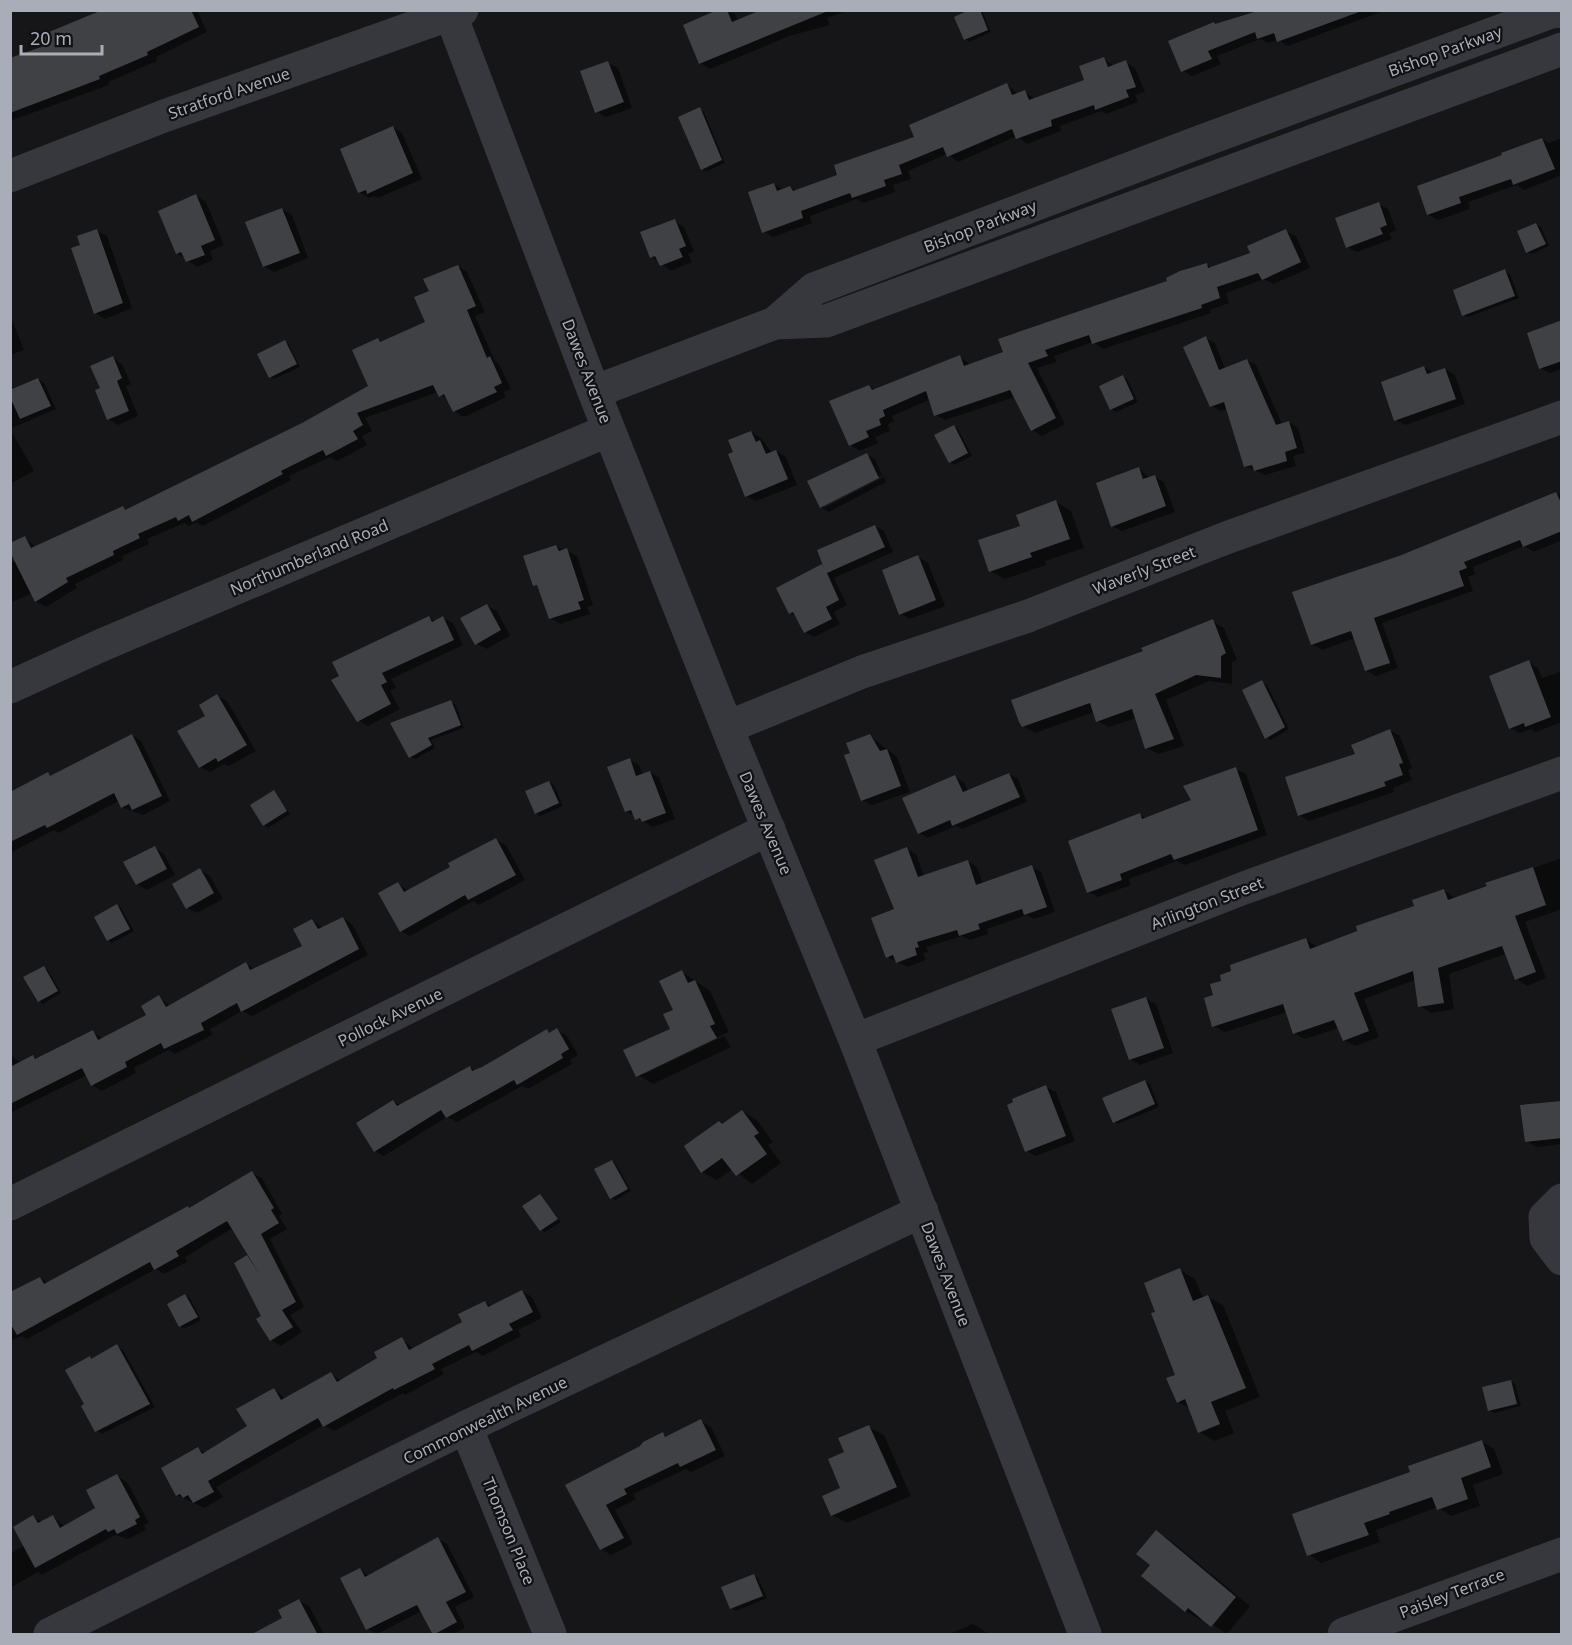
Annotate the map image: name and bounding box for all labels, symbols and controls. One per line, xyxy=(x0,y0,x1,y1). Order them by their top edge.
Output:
scale bar xyxy=(21,18,102,56)
street label: Bishop Parkway xyxy=(1385,20,1506,82)
text: 20 m xyxy=(30,26,72,50)
street label: Stratford Avenue xyxy=(165,62,293,124)
street label: Bishop Parkway xyxy=(920,194,1040,258)
street label: Dawes Avenue xyxy=(557,316,617,426)
street label: Northumberland Road xyxy=(227,514,391,600)
street label: Waverly Street xyxy=(1089,540,1199,600)
street label: Dawes Avenue xyxy=(734,768,798,878)
street label: Arlington Street xyxy=(1148,871,1267,935)
street label: Pollock Avenue xyxy=(334,982,446,1052)
street label: Dawes Avenue xyxy=(916,1219,976,1329)
street label: Commonwealth Avenue xyxy=(399,1371,571,1469)
street label: Thomson Place xyxy=(477,1474,541,1588)
street label: Paisley Terrace xyxy=(1396,1563,1508,1623)

